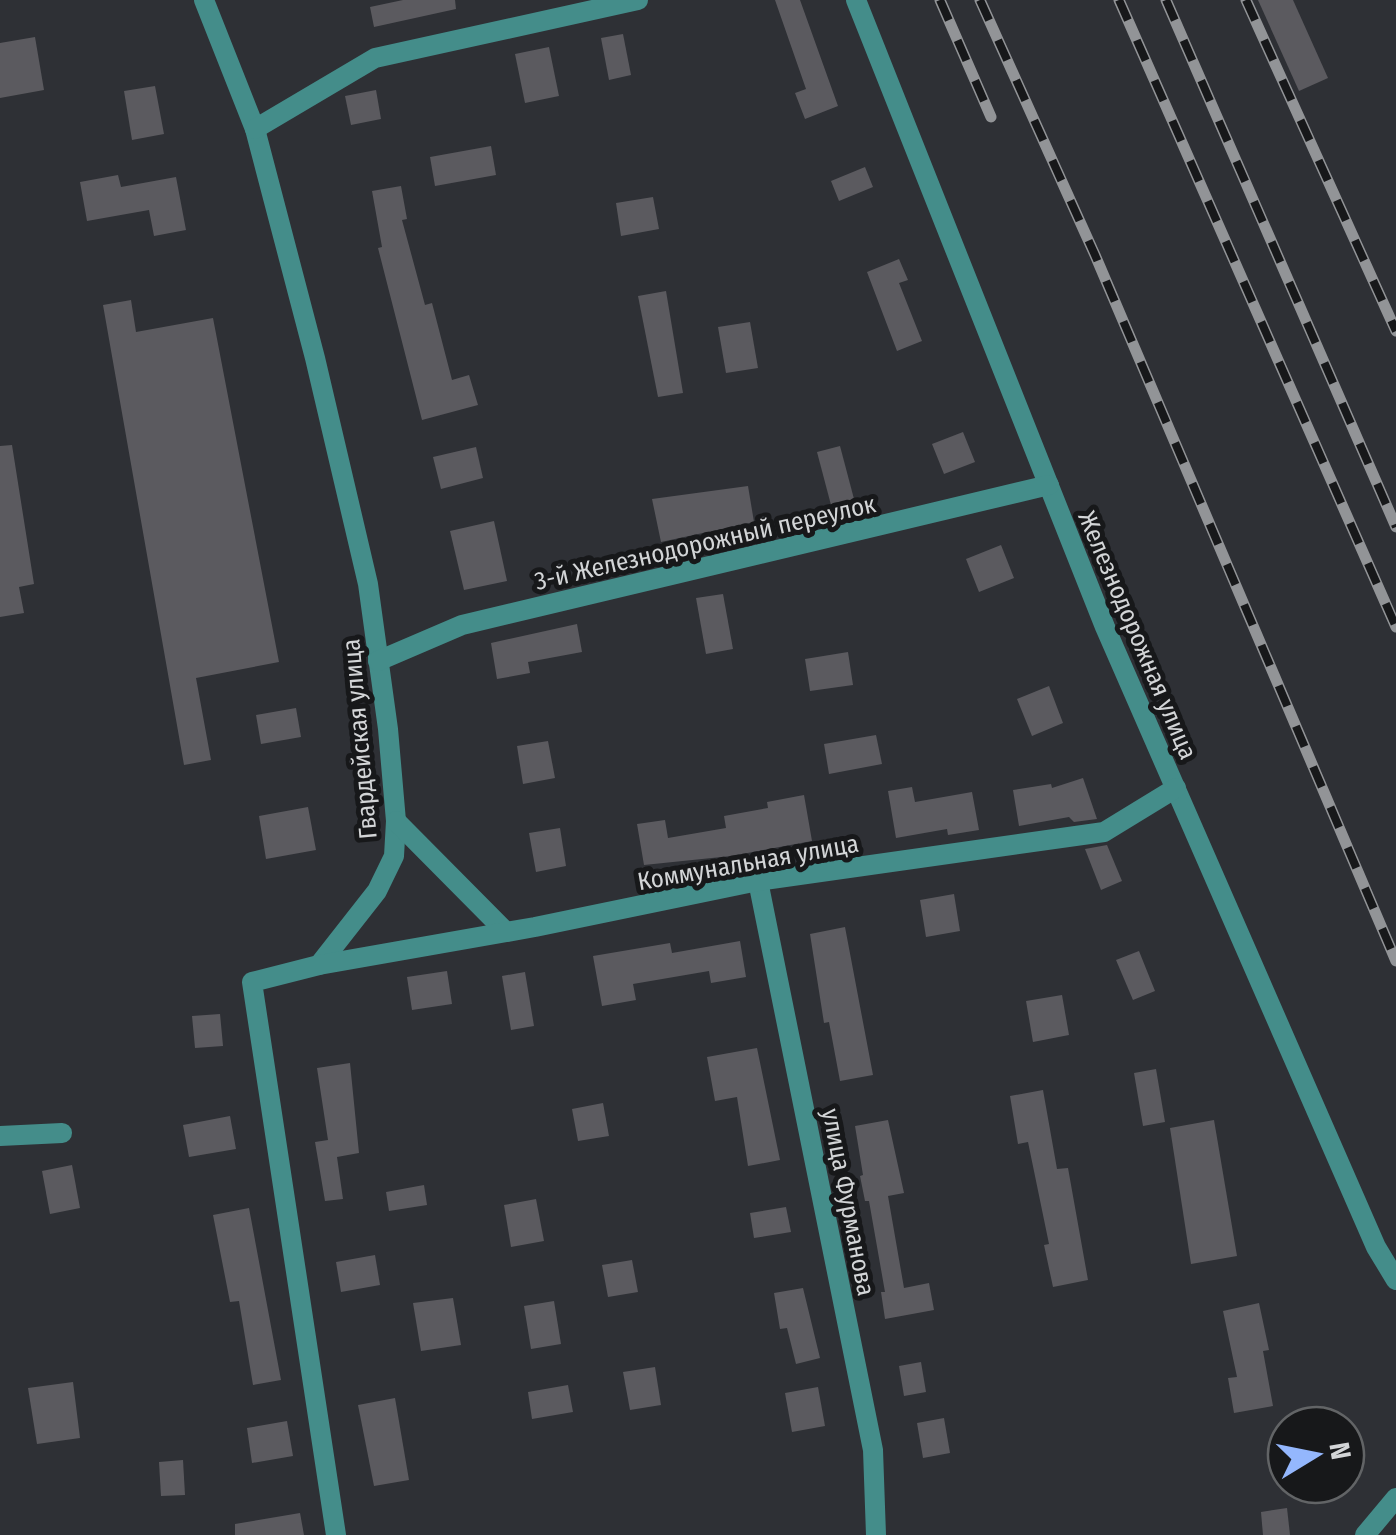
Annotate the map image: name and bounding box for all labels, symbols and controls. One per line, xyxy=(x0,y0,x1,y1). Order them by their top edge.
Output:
street label: 3-й Железнодорожный переулок xyxy=(532,489,879,597)
street label: Железнодорожная улица xyxy=(1071,507,1203,764)
street label: Гвардейская улица xyxy=(336,638,384,840)
street label: Коммунальная улица xyxy=(635,829,861,897)
street label: улица Фурманова xyxy=(815,1106,881,1298)
north arrow xyxy=(1266,1405,1366,1505)
text: N xyxy=(1322,1440,1358,1462)

